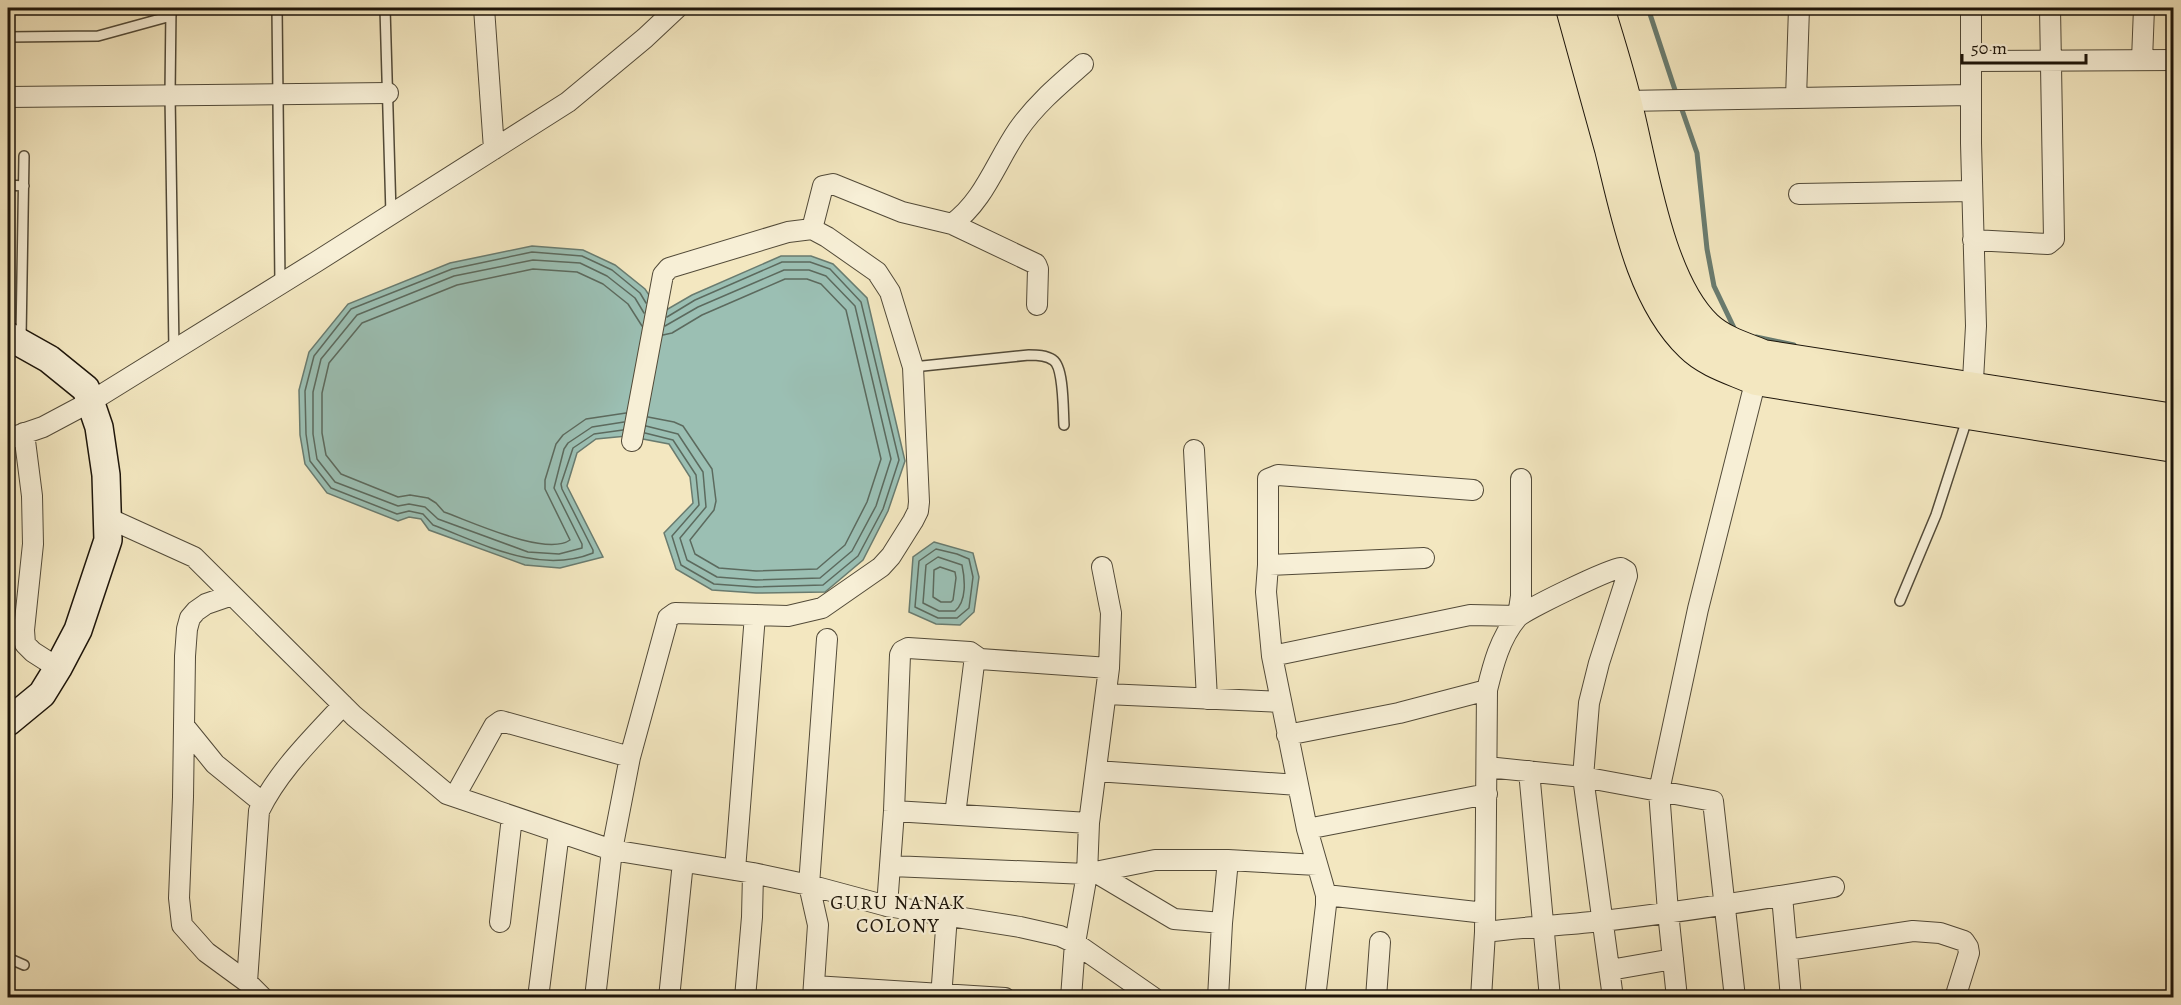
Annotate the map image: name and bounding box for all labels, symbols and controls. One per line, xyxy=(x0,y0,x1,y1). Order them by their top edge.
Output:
scale bar xyxy=(1962,27,2086,65)
text: 50 m xyxy=(1971,36,2007,60)
district label: GURU NANAK COLONY xyxy=(830,889,966,939)

